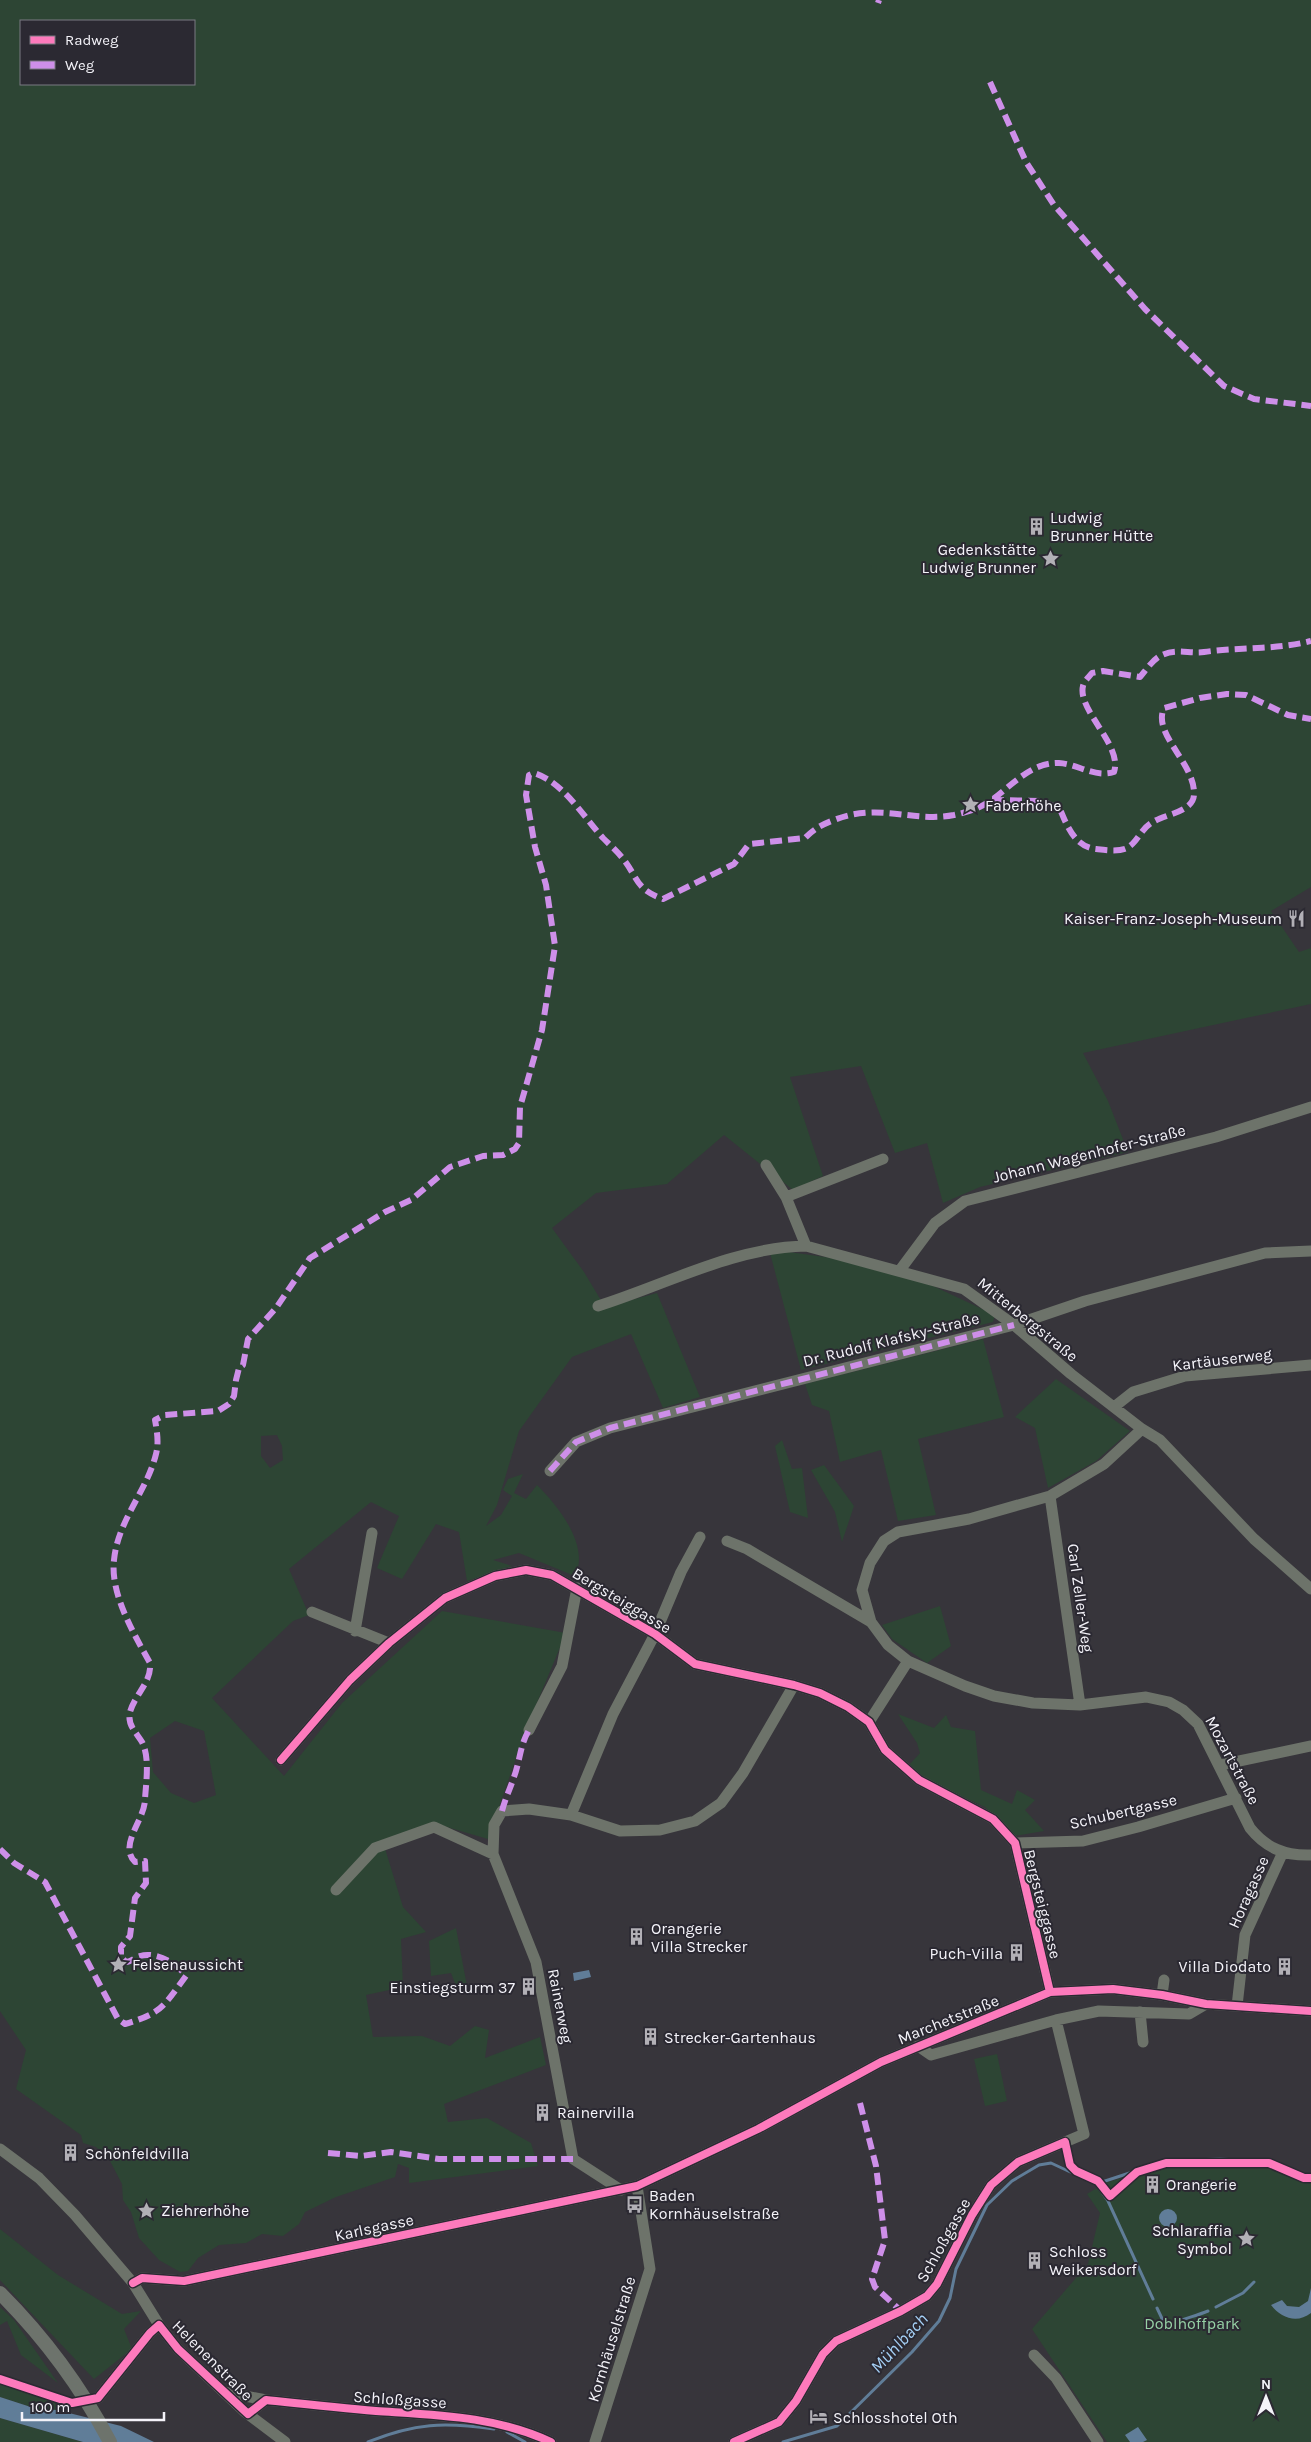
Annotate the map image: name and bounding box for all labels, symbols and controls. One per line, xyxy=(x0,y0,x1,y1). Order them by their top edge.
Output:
legend xyxy=(20,20,195,85)
text: Radweg xyxy=(65,31,119,49)
text: Weg xyxy=(65,56,95,74)
place label: Ludwig Brunner Hütte xyxy=(1050,508,1153,545)
building icon: Ludwig Brunner Hütte xyxy=(1026,516,1046,536)
place label: Gedenkstätte Ludwig Brunner xyxy=(921,540,1036,577)
place icon: Gedenkstätte Ludwig Brunner xyxy=(1040,548,1060,568)
place icon: Faberhöhe xyxy=(961,795,981,815)
place label: Faberhöhe xyxy=(985,796,1062,815)
restaurant icon: Kaiser-Franz-Joseph-Museum xyxy=(1286,908,1306,928)
place label: Kaiser-Franz-Joseph-Museum xyxy=(1064,909,1282,928)
street label: Johann Wagenhofer-Straße xyxy=(991,1120,1188,1187)
street label: Mitterbergstraße xyxy=(974,1273,1082,1366)
street label: Dr. Rudolf Klafsky-Straße xyxy=(801,1308,981,1371)
street label: Kartäuserweg xyxy=(1171,1344,1273,1375)
street label: Carl Zeller-Weg xyxy=(1063,1542,1098,1654)
street label: Bergsteiggasse xyxy=(569,1563,675,1637)
street label: Mozartstraße xyxy=(1201,1713,1264,1808)
street label: Schubertgasse xyxy=(1068,1790,1179,1833)
street label: Bergsteiggasse xyxy=(1020,1847,1065,1961)
street label: Horagasse xyxy=(1224,1853,1273,1931)
place label: Orangerie Villa Strecker xyxy=(651,1919,748,1956)
building icon: Orangerie Villa Strecker xyxy=(627,1927,647,1947)
building icon: Puch-Villa xyxy=(1007,1943,1027,1963)
place label: Puch-Villa xyxy=(929,1944,1003,1963)
place icon: Felsenaussicht xyxy=(108,1954,128,1974)
place label: Felsenaussicht xyxy=(132,1955,243,1974)
building icon: Villa Diodato xyxy=(1275,1956,1295,1976)
place label: Villa Diodato xyxy=(1179,1957,1271,1976)
street label: Rainerweg xyxy=(544,1967,577,2045)
building icon: Einstiegsturm 37 xyxy=(519,1977,539,1997)
place label: Einstiegsturm 37 xyxy=(390,1978,515,1997)
street label: Marchetstraße xyxy=(895,1991,1002,2048)
building icon: Strecker-Gartenhaus xyxy=(640,2027,660,2047)
place label: Strecker-Gartenhaus xyxy=(664,2028,816,2047)
building icon: Rainervilla xyxy=(533,2102,553,2122)
place label: Rainervilla xyxy=(557,2103,635,2122)
building icon: Schönfeldvilla xyxy=(61,2143,81,2163)
place label: Schönfeldvilla xyxy=(85,2144,189,2163)
building icon: Orangerie xyxy=(1142,2174,1162,2194)
place label: Orangerie xyxy=(1166,2175,1237,2194)
place label: Baden Kornhäuselstraße xyxy=(649,2186,779,2223)
bus stop icon: Baden Kornhäuselstraße xyxy=(625,2194,645,2214)
street label: Schloßgasse xyxy=(912,2195,974,2286)
place icon: Ziehrerhöhe xyxy=(137,2200,157,2220)
place label: Ziehrerhöhe xyxy=(161,2201,249,2220)
street label: Karlsgasse xyxy=(333,2210,415,2245)
place label: Schlaraffia Symbol xyxy=(1152,2221,1232,2258)
place icon: Schlaraffia Symbol xyxy=(1236,2229,1256,2249)
place label: Schloss Weikersdorf xyxy=(1049,2242,1137,2279)
building icon: Schloss Weikersdorf xyxy=(1025,2250,1045,2270)
street label: Kornhäuselstraße xyxy=(583,2274,640,2404)
water label: Mühlbach xyxy=(866,2308,932,2378)
park label: Doblhoffpark xyxy=(1144,2314,1240,2333)
street label: Helenenstraße xyxy=(168,2316,257,2405)
north arrow xyxy=(1241,2372,1291,2422)
text: N xyxy=(1261,2376,1271,2393)
street label: Schloßgasse xyxy=(353,2387,447,2412)
scale bar xyxy=(22,2390,165,2422)
text: 100 m xyxy=(30,2398,70,2416)
hotel icon: Schlosshotel Oth xyxy=(809,2407,829,2427)
place label: Schlosshotel Oth xyxy=(833,2408,958,2427)

